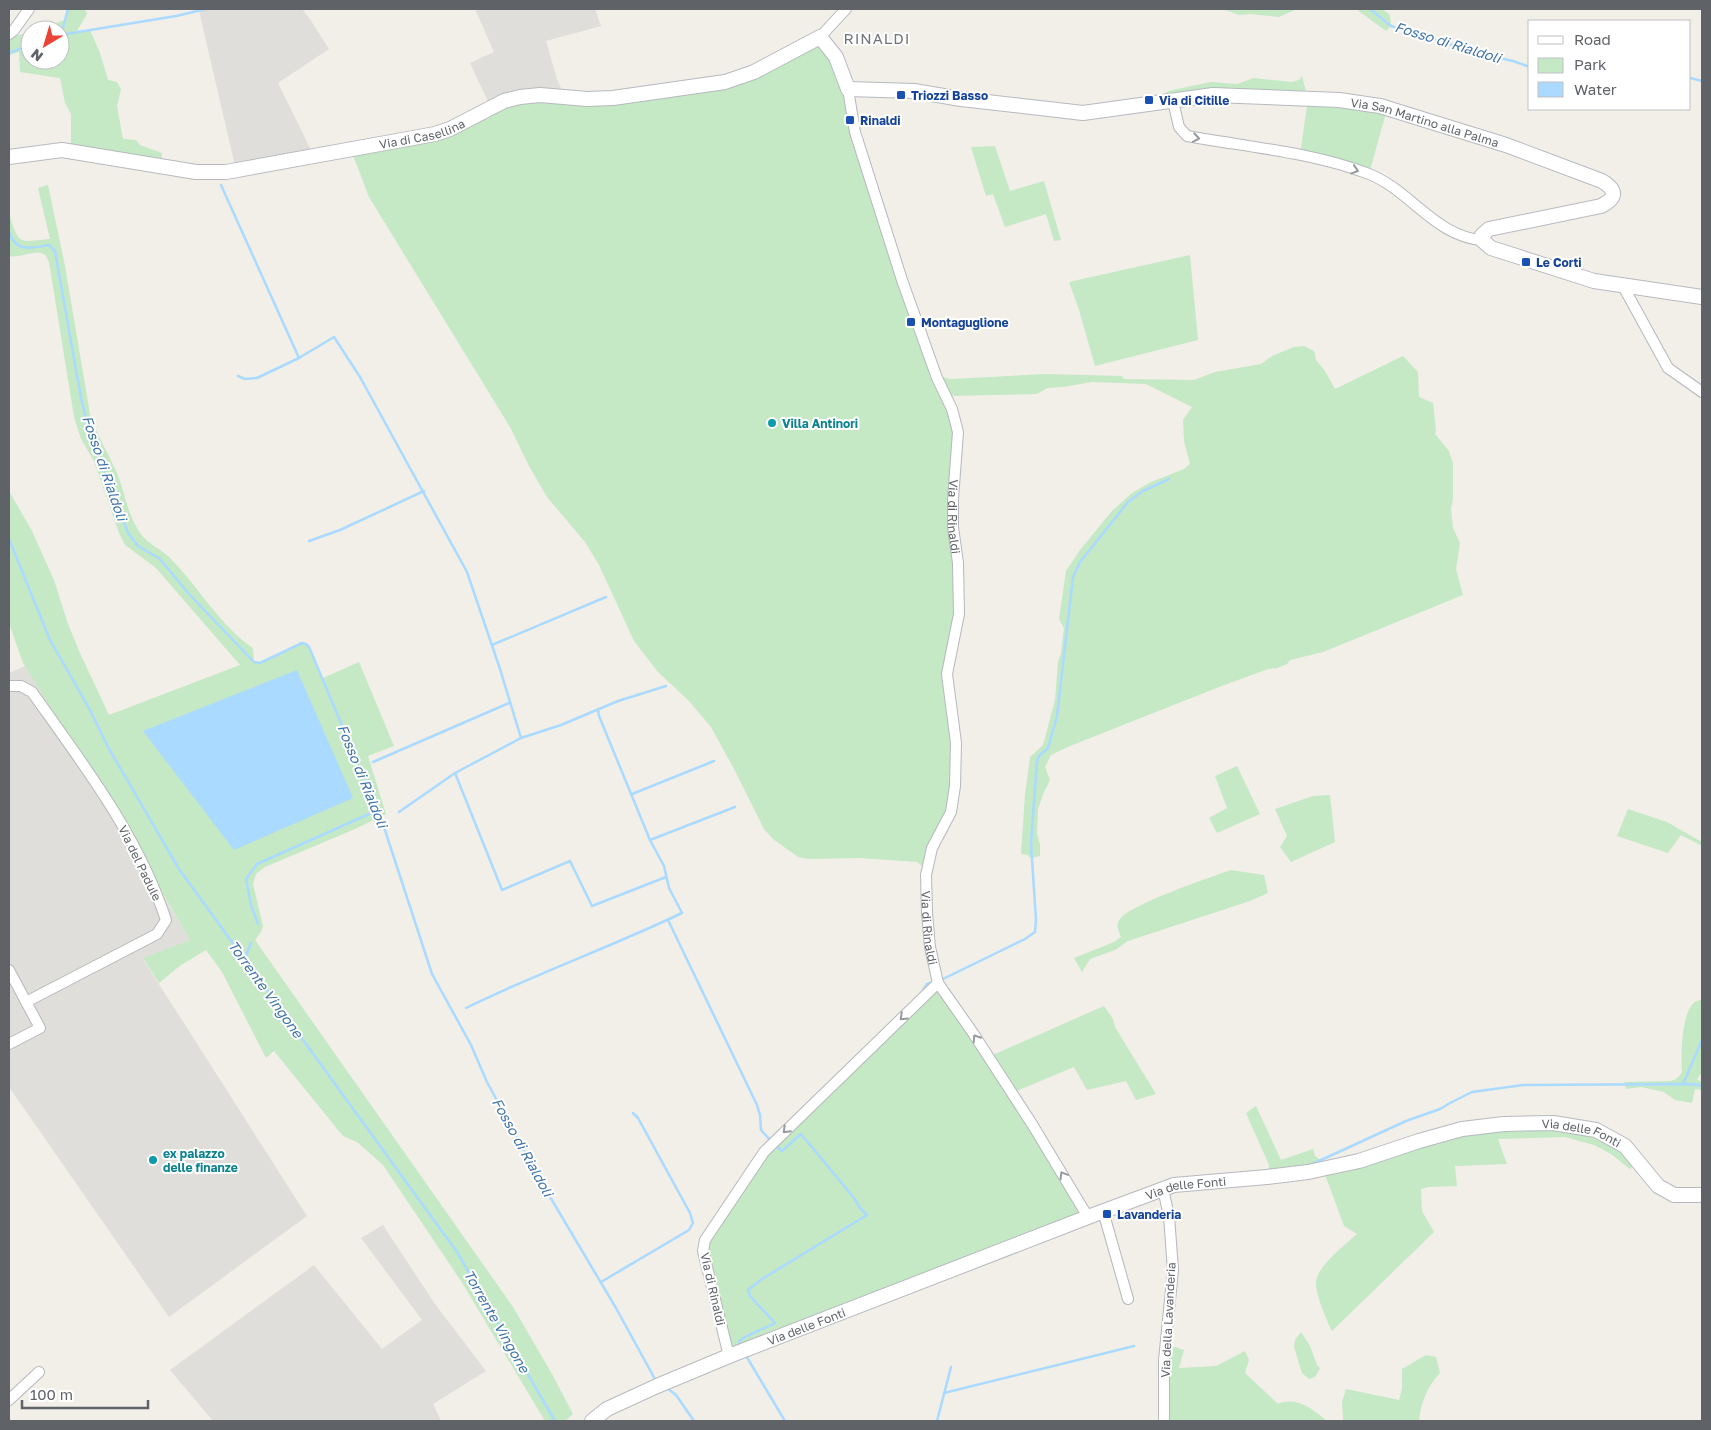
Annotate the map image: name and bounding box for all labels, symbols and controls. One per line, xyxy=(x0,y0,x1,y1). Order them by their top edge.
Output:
water label: Fosso di Rialdoli xyxy=(1393,18,1505,67)
north arrow xyxy=(20,20,70,70)
legend xyxy=(1528,20,1691,110)
district label: RINALDI xyxy=(843,29,911,47)
text: Road xyxy=(1574,30,1611,48)
text: N xyxy=(27,46,46,66)
text: Park xyxy=(1574,55,1607,73)
text: Water xyxy=(1574,80,1617,98)
place label: Triozzi Basso xyxy=(911,88,988,103)
marker: Triozzi Basso xyxy=(895,89,907,101)
place label: Via di Citille xyxy=(1159,93,1229,108)
marker: Via di Citille xyxy=(1143,94,1155,106)
street label: Via San Martino alla Palma xyxy=(1350,94,1501,150)
place label: Rinaldi xyxy=(860,113,900,128)
marker: Rinaldi xyxy=(844,114,856,126)
street label: Via di Casellina xyxy=(378,115,467,152)
one-way arrow xyxy=(1192,132,1201,143)
one-way arrow xyxy=(1351,164,1359,174)
place label: Le Corti xyxy=(1536,255,1582,270)
marker: Le Corti xyxy=(1520,256,1532,268)
place label: Montaguglione xyxy=(921,315,1009,330)
marker: Montaguglione xyxy=(905,316,917,328)
water label: Fosso di Rialdoli xyxy=(79,413,132,525)
place label: Villa Antinori xyxy=(782,416,858,431)
marker: Villa Antinori xyxy=(766,417,778,429)
street label: Via di Rinaldi xyxy=(945,479,964,555)
water label: Fosso di Rialdoli xyxy=(335,722,392,832)
street label: Via del Padule xyxy=(115,823,165,903)
street label: Via di Rinaldi xyxy=(919,890,941,966)
water label: Torrente Vingone xyxy=(225,937,307,1042)
one-way arrow xyxy=(900,1011,909,1020)
one-way arrow xyxy=(973,1034,983,1043)
water label: Fosso di Rialdoli xyxy=(489,1095,558,1201)
street label: Via delle Fonti xyxy=(1542,1116,1624,1150)
one-way arrow xyxy=(783,1124,792,1133)
place label: ex palazzo delle finanze xyxy=(163,1146,238,1175)
marker: ex palazzo delle finanze xyxy=(147,1154,159,1166)
one-way arrow xyxy=(1059,1172,1069,1181)
street label: Via delle Fonti xyxy=(1143,1173,1227,1203)
place label: Lavanderia xyxy=(1117,1207,1181,1222)
marker: Lavanderia xyxy=(1101,1208,1113,1220)
street label: Via di Rinaldi xyxy=(697,1251,729,1327)
street label: Via della Lavanderia xyxy=(1157,1262,1179,1378)
water label: Torrente Vingone xyxy=(461,1267,534,1376)
street label: Via delle Fonti xyxy=(765,1304,847,1348)
scale bar xyxy=(22,1378,149,1410)
text: 100 m xyxy=(30,1385,73,1403)

